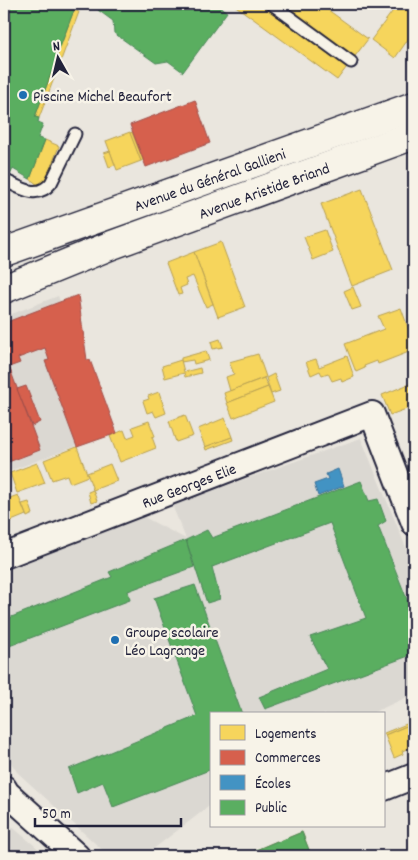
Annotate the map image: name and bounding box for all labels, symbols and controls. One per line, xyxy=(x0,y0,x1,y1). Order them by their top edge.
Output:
north arrow xyxy=(32,32,82,82)
text: N xyxy=(52,37,61,57)
place label: Piscine Michel Beaufort xyxy=(33,86,172,109)
marker: Piscine Michel Beaufort xyxy=(17,89,29,101)
street label: Avenue du Général Gallieni xyxy=(131,144,289,219)
street label: Avenue Aristide Briand xyxy=(196,158,333,227)
street label: Rue Georges Elie xyxy=(139,458,240,516)
place label: Groupe scolaire Léo Lagrange xyxy=(125,622,219,663)
marker: Groupe scolaire Léo Lagrange xyxy=(109,634,121,646)
legend xyxy=(210,712,386,828)
text: Logements xyxy=(255,724,317,746)
text: Commerces xyxy=(255,748,321,770)
text: Écoles xyxy=(255,774,291,796)
scale bar xyxy=(35,795,181,827)
text: Public xyxy=(255,798,287,820)
text: 50 m xyxy=(42,804,71,826)

